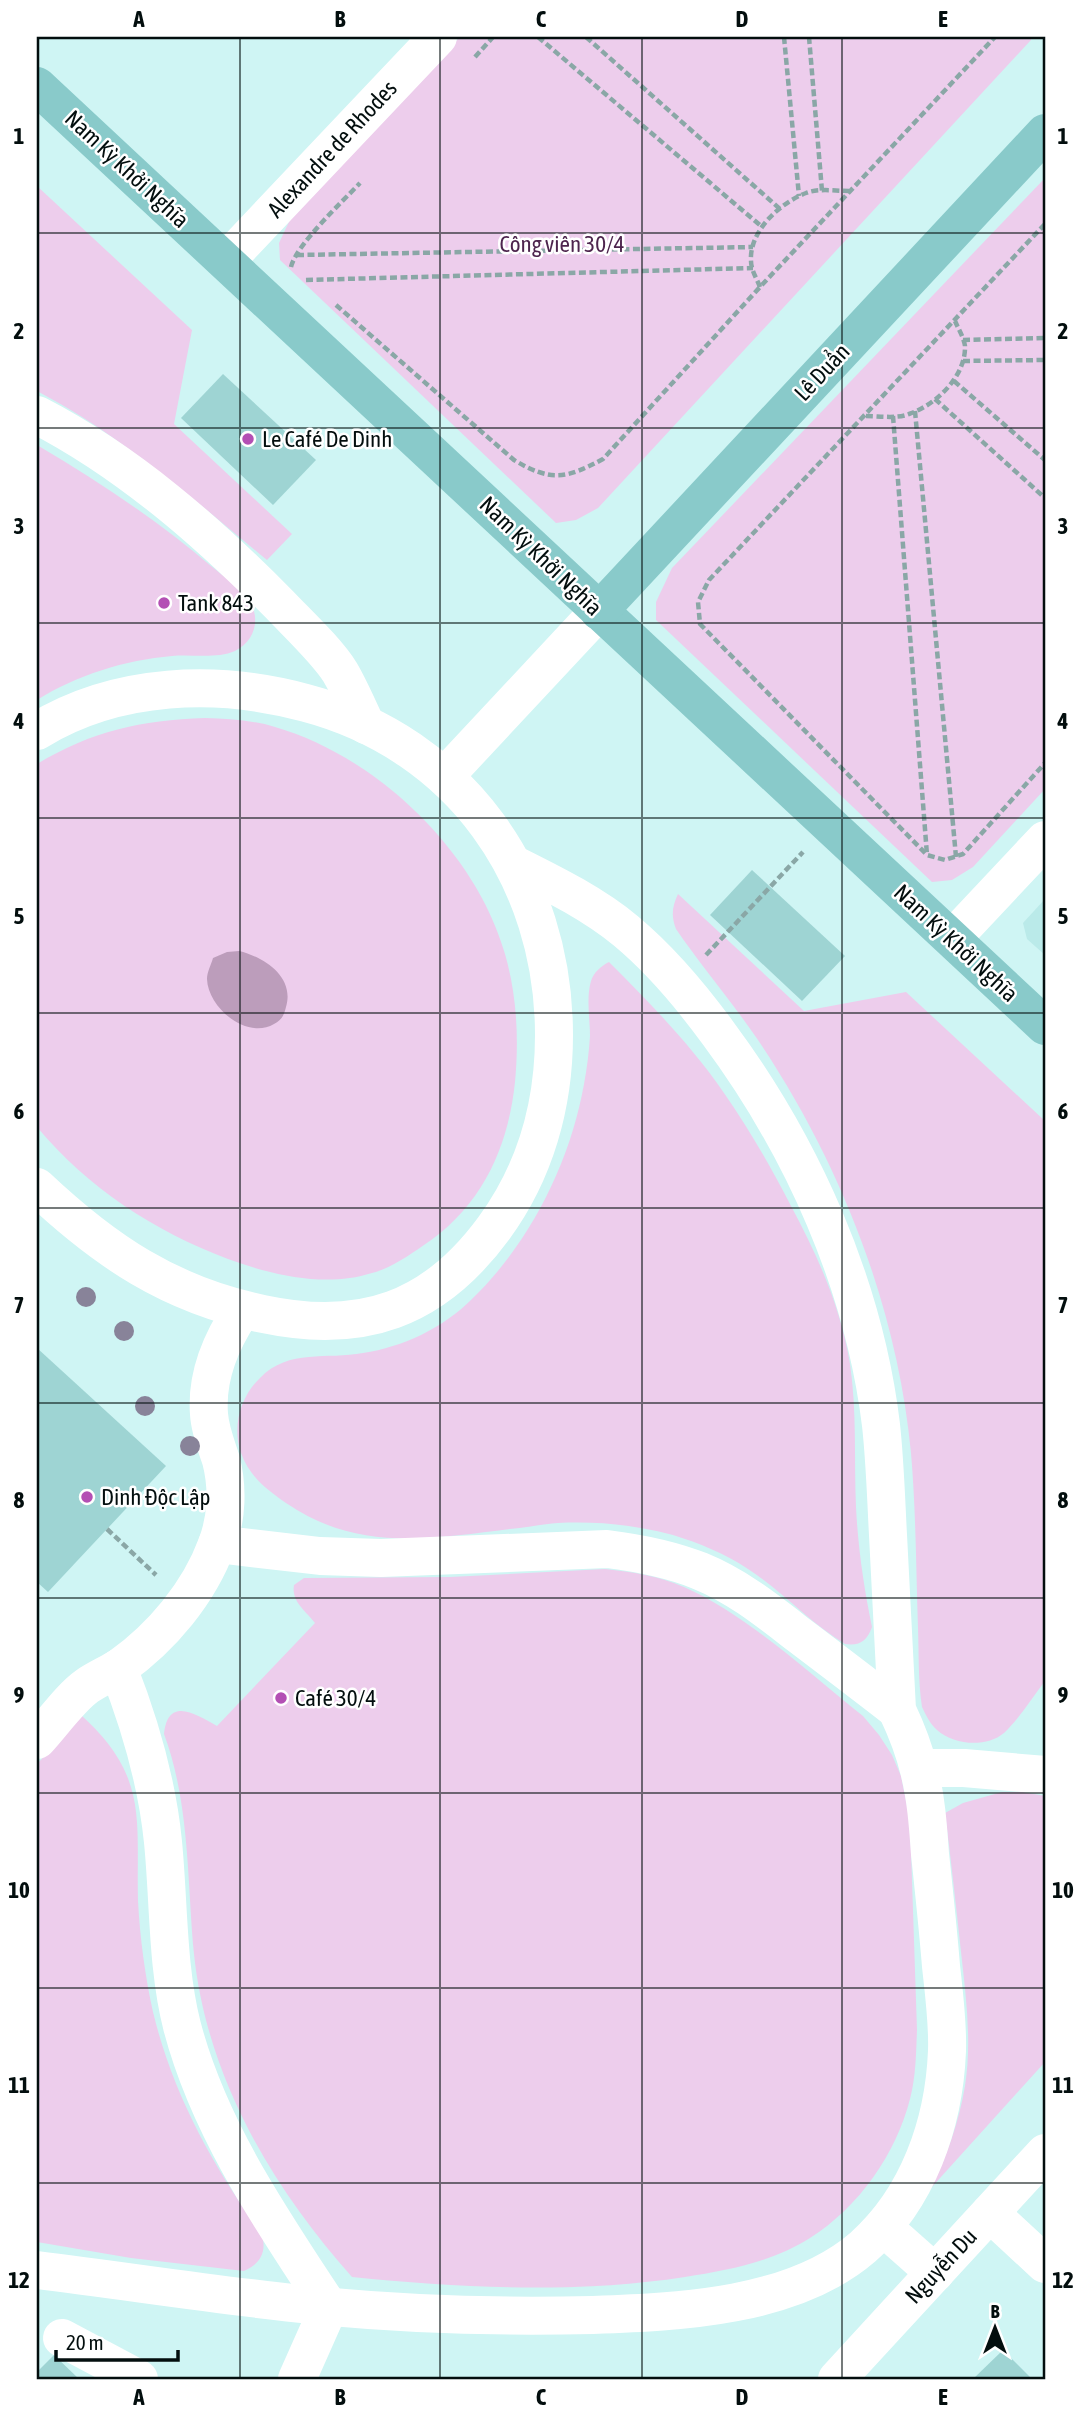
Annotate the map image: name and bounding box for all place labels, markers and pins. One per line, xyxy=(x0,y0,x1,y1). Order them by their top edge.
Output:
place label: Le Café De Dinh xyxy=(262,426,392,452)
marker: Le Café De Dinh xyxy=(240,431,256,447)
place label: Tank 843 xyxy=(178,590,254,616)
marker: Tank 843 xyxy=(156,595,172,611)
place label: Dinh Độc Lập xyxy=(101,1484,210,1510)
marker: Dinh Độc Lập xyxy=(79,1489,95,1505)
place label: Café 30/4 xyxy=(295,1685,376,1711)
marker: Café 30/4 xyxy=(273,1690,289,1706)

